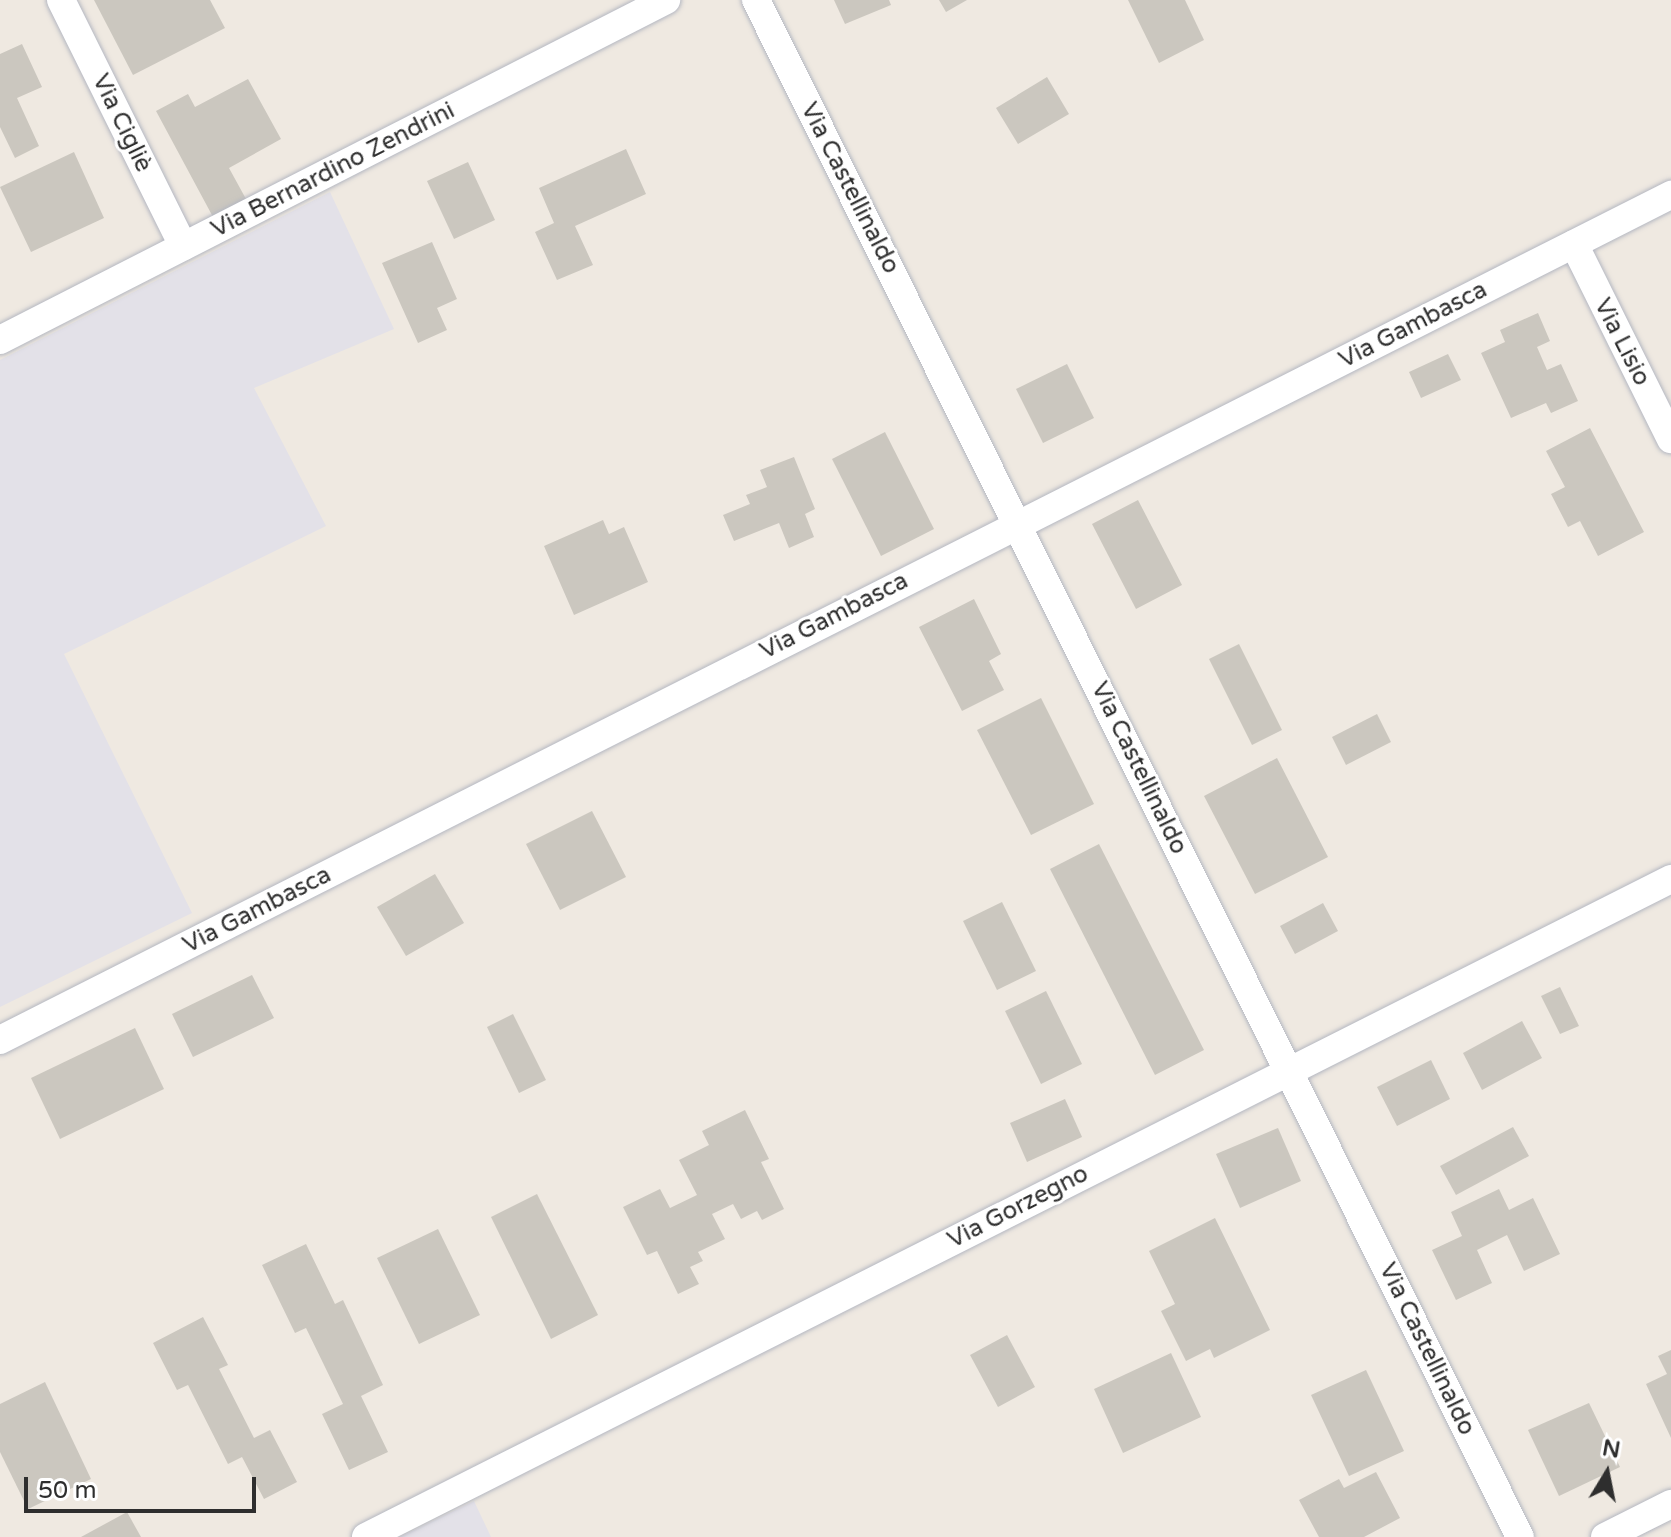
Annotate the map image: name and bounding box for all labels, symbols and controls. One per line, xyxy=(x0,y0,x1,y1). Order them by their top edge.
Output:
street label: Via Cigliè xyxy=(86,69,158,177)
street label: Via Bernardino Zendrini xyxy=(206,96,460,244)
street label: Via Castellinaldo xyxy=(794,98,906,278)
street label: Via Gambasca xyxy=(1334,275,1492,375)
street label: Via Lisio xyxy=(1588,294,1656,390)
street label: Via Gambasca xyxy=(755,566,913,666)
street label: Via Castellinaldo xyxy=(1085,677,1193,859)
street label: Via Gambasca xyxy=(178,860,336,960)
street label: Via Gorzegno xyxy=(943,1159,1093,1255)
street label: Via Castellinaldo xyxy=(1373,1258,1481,1440)
north arrow xyxy=(1567,1433,1647,1513)
text: N xyxy=(1600,1435,1622,1464)
scale bar xyxy=(28,1461,260,1511)
text: 50 m xyxy=(38,1476,96,1505)

